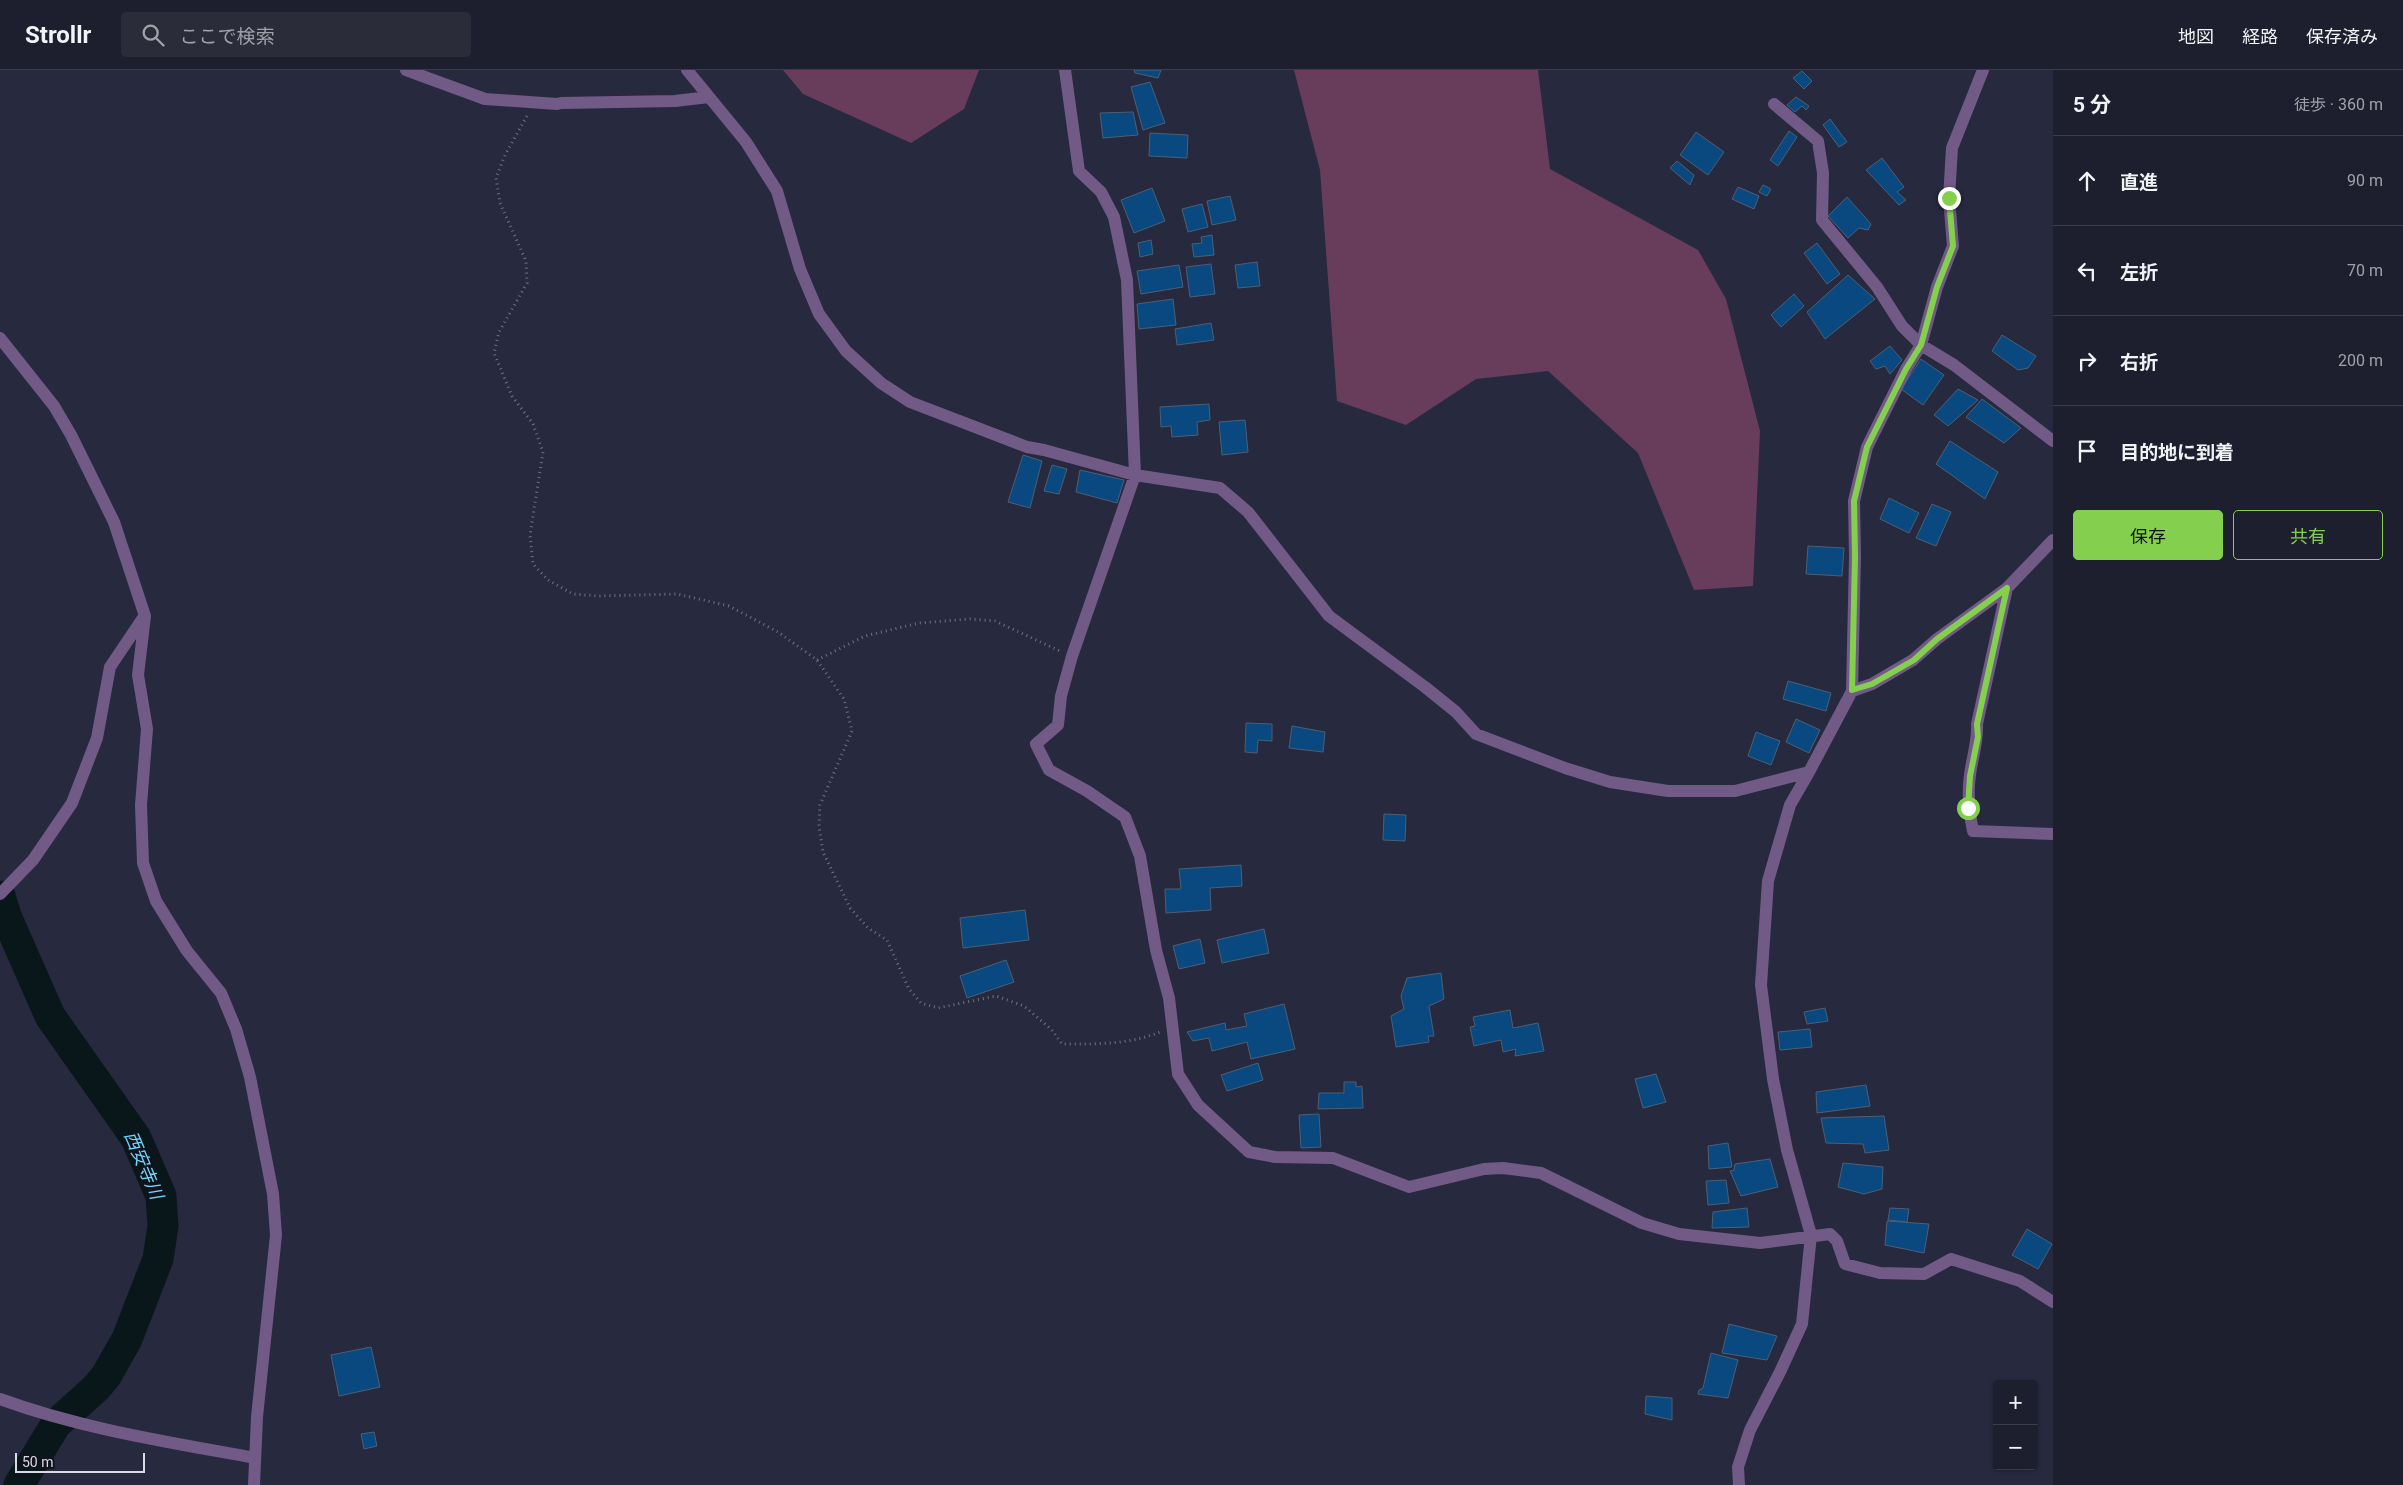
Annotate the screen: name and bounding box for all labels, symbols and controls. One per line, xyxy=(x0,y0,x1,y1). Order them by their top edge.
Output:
search box xyxy=(121,12,471,57)
text: Strollr xyxy=(25,21,91,49)
icon: search xyxy=(139,21,167,49)
text: ここで検索 xyxy=(179,25,274,48)
text: 地図 xyxy=(2178,26,2214,47)
text: 経路 xyxy=(2242,26,2278,47)
text: 保存済み xyxy=(2306,26,2378,47)
text: 5 分 xyxy=(2073,93,2111,117)
text: 徒歩 · 360 m xyxy=(2294,95,2383,114)
icon: ahead xyxy=(2073,167,2101,195)
text: 直進 xyxy=(2120,171,2158,194)
text: 90 m xyxy=(2347,171,2383,190)
route end xyxy=(1938,187,1961,210)
icon: left xyxy=(2073,257,2101,285)
text: 左折 xyxy=(2120,261,2158,284)
text: 70 m xyxy=(2347,261,2383,280)
icon: right xyxy=(2073,347,2101,375)
text: 右折 xyxy=(2120,351,2158,374)
text: 200 m xyxy=(2338,351,2383,370)
icon: arrive xyxy=(2073,437,2101,465)
text: 目的地に到着 xyxy=(2120,441,2234,464)
button: 保存 xyxy=(2073,510,2223,560)
button: 共有 xyxy=(2233,510,2383,560)
route start xyxy=(1957,797,1980,820)
water label: 西安寺川 xyxy=(120,1128,169,1204)
map controls xyxy=(1993,1380,2038,1470)
button: + xyxy=(1993,1380,2038,1425)
button: − xyxy=(1993,1425,2038,1470)
scale bar xyxy=(15,1450,145,1473)
text: 50 m xyxy=(22,1454,54,1470)

